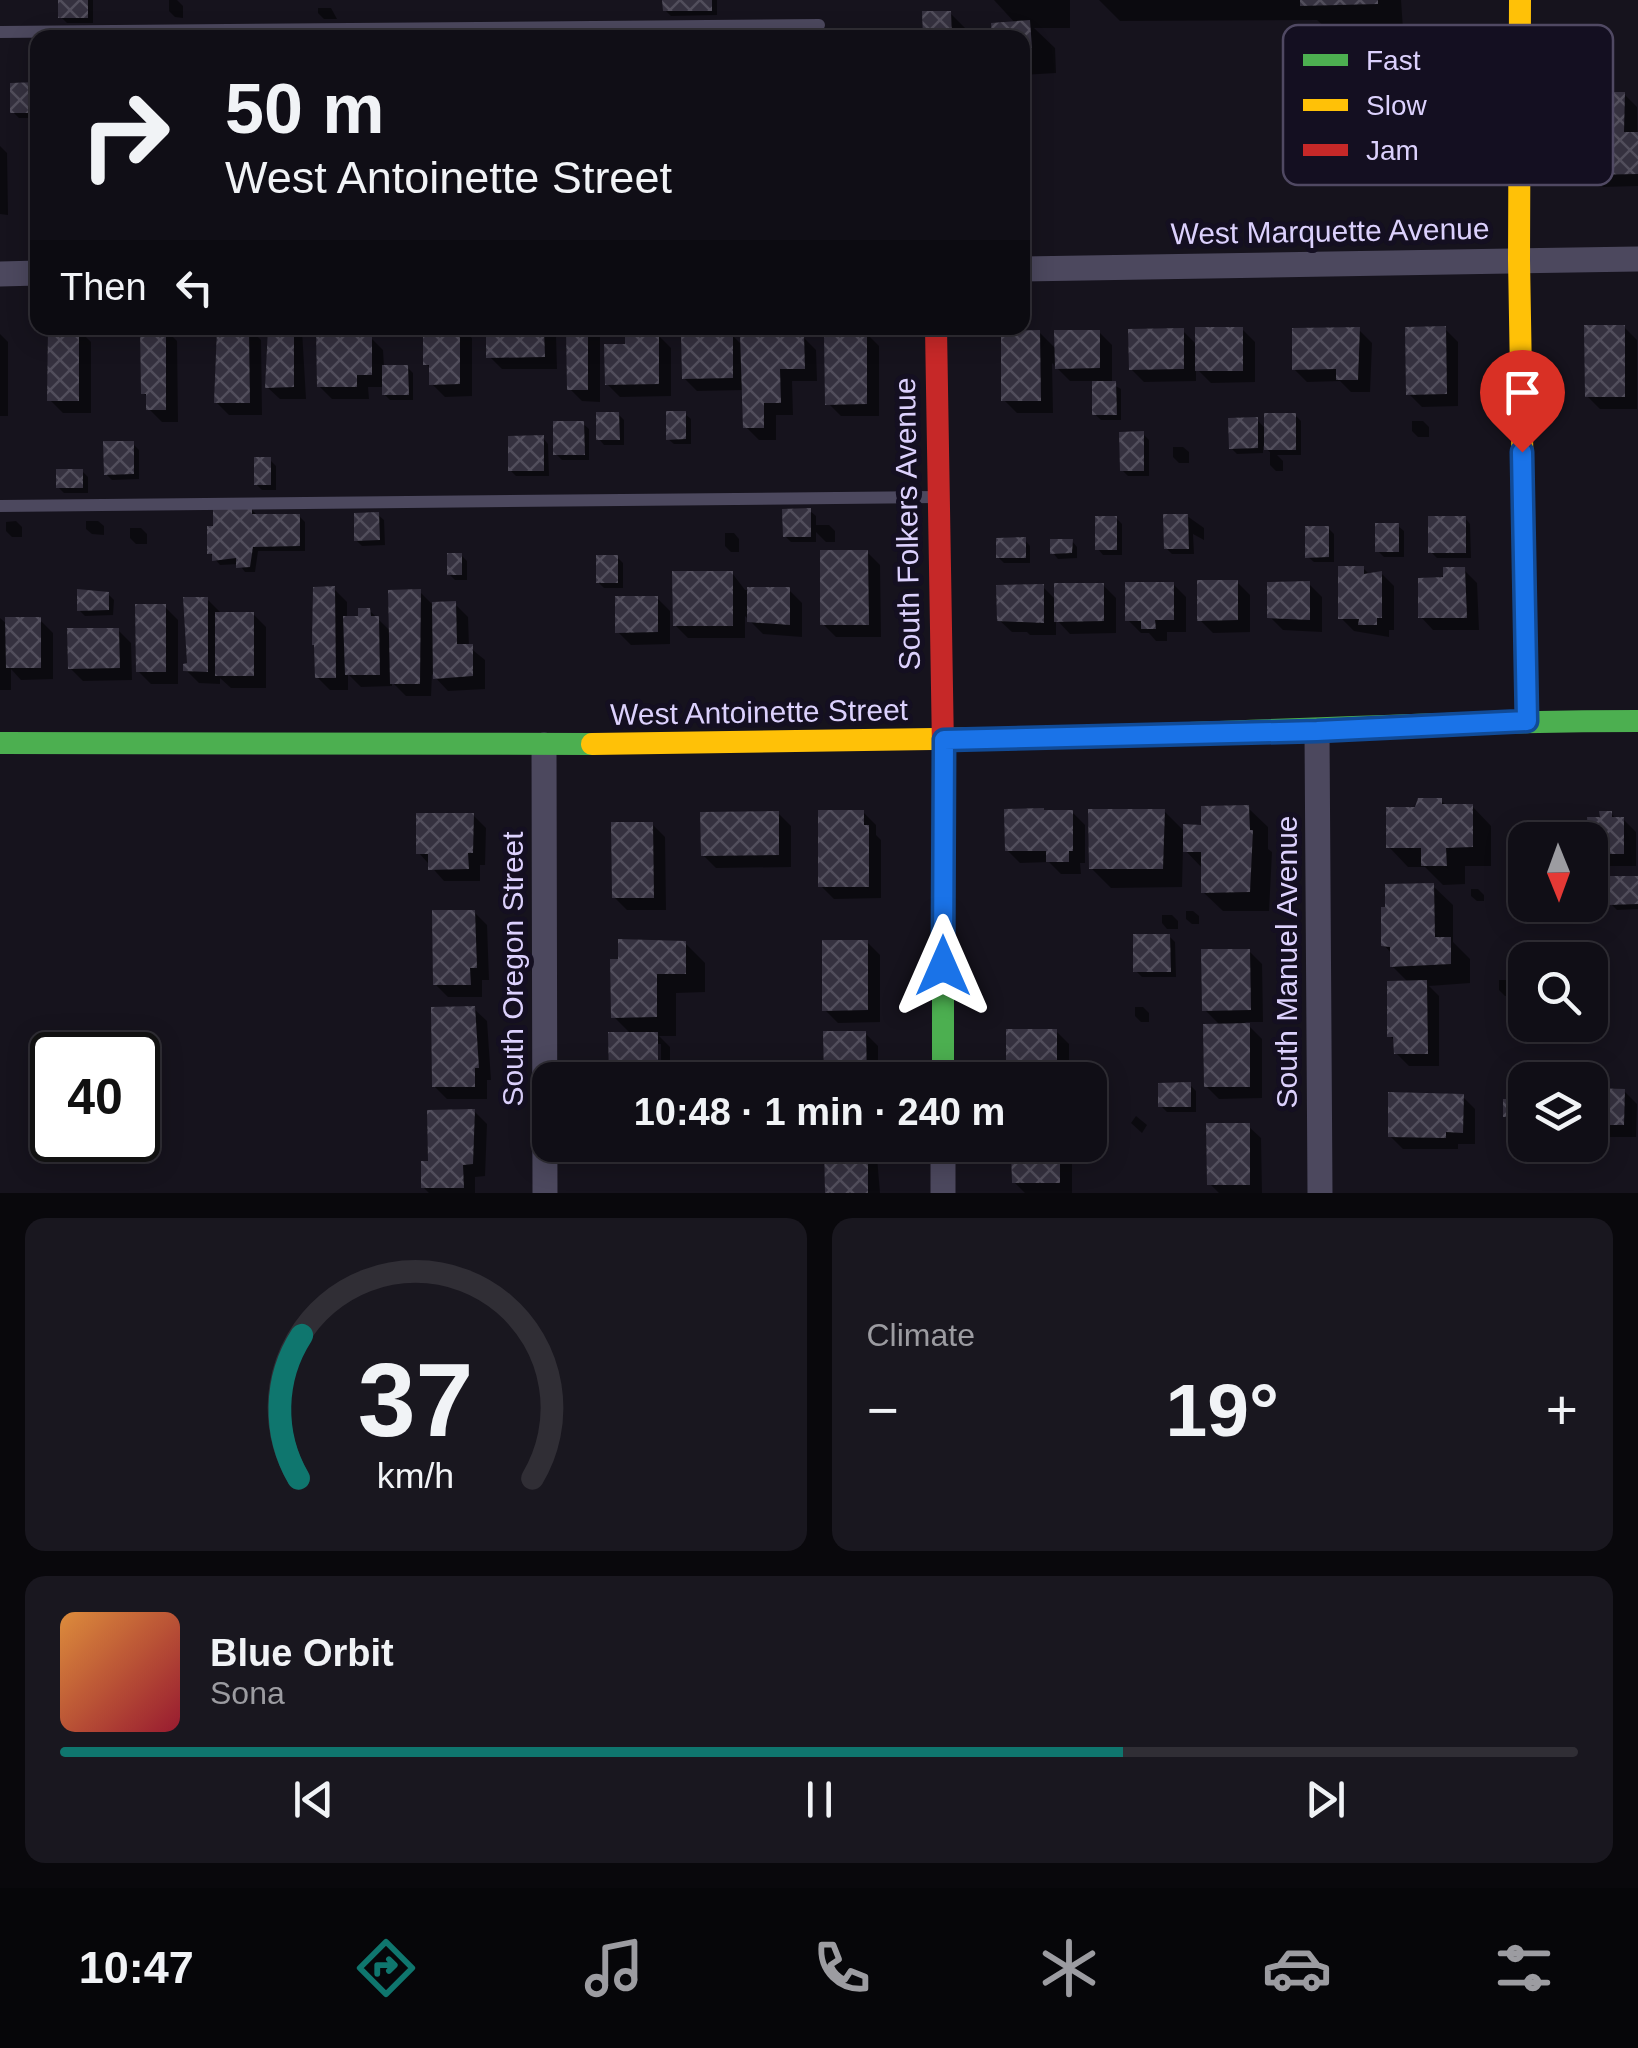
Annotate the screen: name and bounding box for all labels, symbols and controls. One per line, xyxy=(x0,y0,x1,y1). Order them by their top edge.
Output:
legend xyxy=(1283,25,1613,185)
text: Fast xyxy=(1366,45,1421,76)
icon: right xyxy=(60,70,190,200)
text: 50 m xyxy=(225,70,385,148)
text: Slow xyxy=(1366,90,1427,121)
text: Jam xyxy=(1366,135,1419,166)
text: West Antoinette Street xyxy=(225,152,672,203)
street label: West Marquette Avenue xyxy=(1170,212,1490,250)
icon: left xyxy=(167,260,222,315)
text: Then xyxy=(60,266,147,308)
pin xyxy=(1480,350,1565,453)
icon: arrive xyxy=(1495,365,1550,420)
street label: South Folkers Avenue xyxy=(888,377,926,671)
street label: West Antoinette Street xyxy=(610,693,909,731)
street label: South Manuel Avenue xyxy=(1270,815,1303,1109)
north arrow xyxy=(1508,822,1608,922)
map controls xyxy=(1508,822,1608,1162)
street label: South Oregon Street xyxy=(496,831,529,1107)
position arrow xyxy=(891,914,995,1018)
button: search xyxy=(1508,942,1608,1042)
speed limit sign: 40 xyxy=(30,1032,160,1162)
button: layers xyxy=(1508,1062,1608,1162)
text: 10:48 · 1 min · 240 m xyxy=(634,1091,1005,1133)
text: Climate xyxy=(867,1317,975,1353)
text: 37 xyxy=(358,1342,474,1458)
text: 19° xyxy=(1166,1368,1279,1452)
text: − xyxy=(867,1379,899,1441)
text: + xyxy=(1546,1379,1578,1441)
text: km/h xyxy=(377,1456,454,1496)
text: Blue Orbit xyxy=(210,1632,394,1674)
text: Sona xyxy=(210,1675,285,1711)
icon: previous xyxy=(286,1772,341,1827)
icon: pause xyxy=(792,1772,847,1827)
icon: next xyxy=(1298,1772,1353,1827)
icon: directions xyxy=(351,1933,421,2003)
icon: music xyxy=(579,1933,649,2003)
icon: phone xyxy=(807,1933,877,2003)
icon: climate xyxy=(1034,1933,1104,2003)
icon: car xyxy=(1262,1933,1332,2003)
icon: filters xyxy=(1489,1933,1559,2003)
text: 10:47 xyxy=(79,1942,194,1993)

